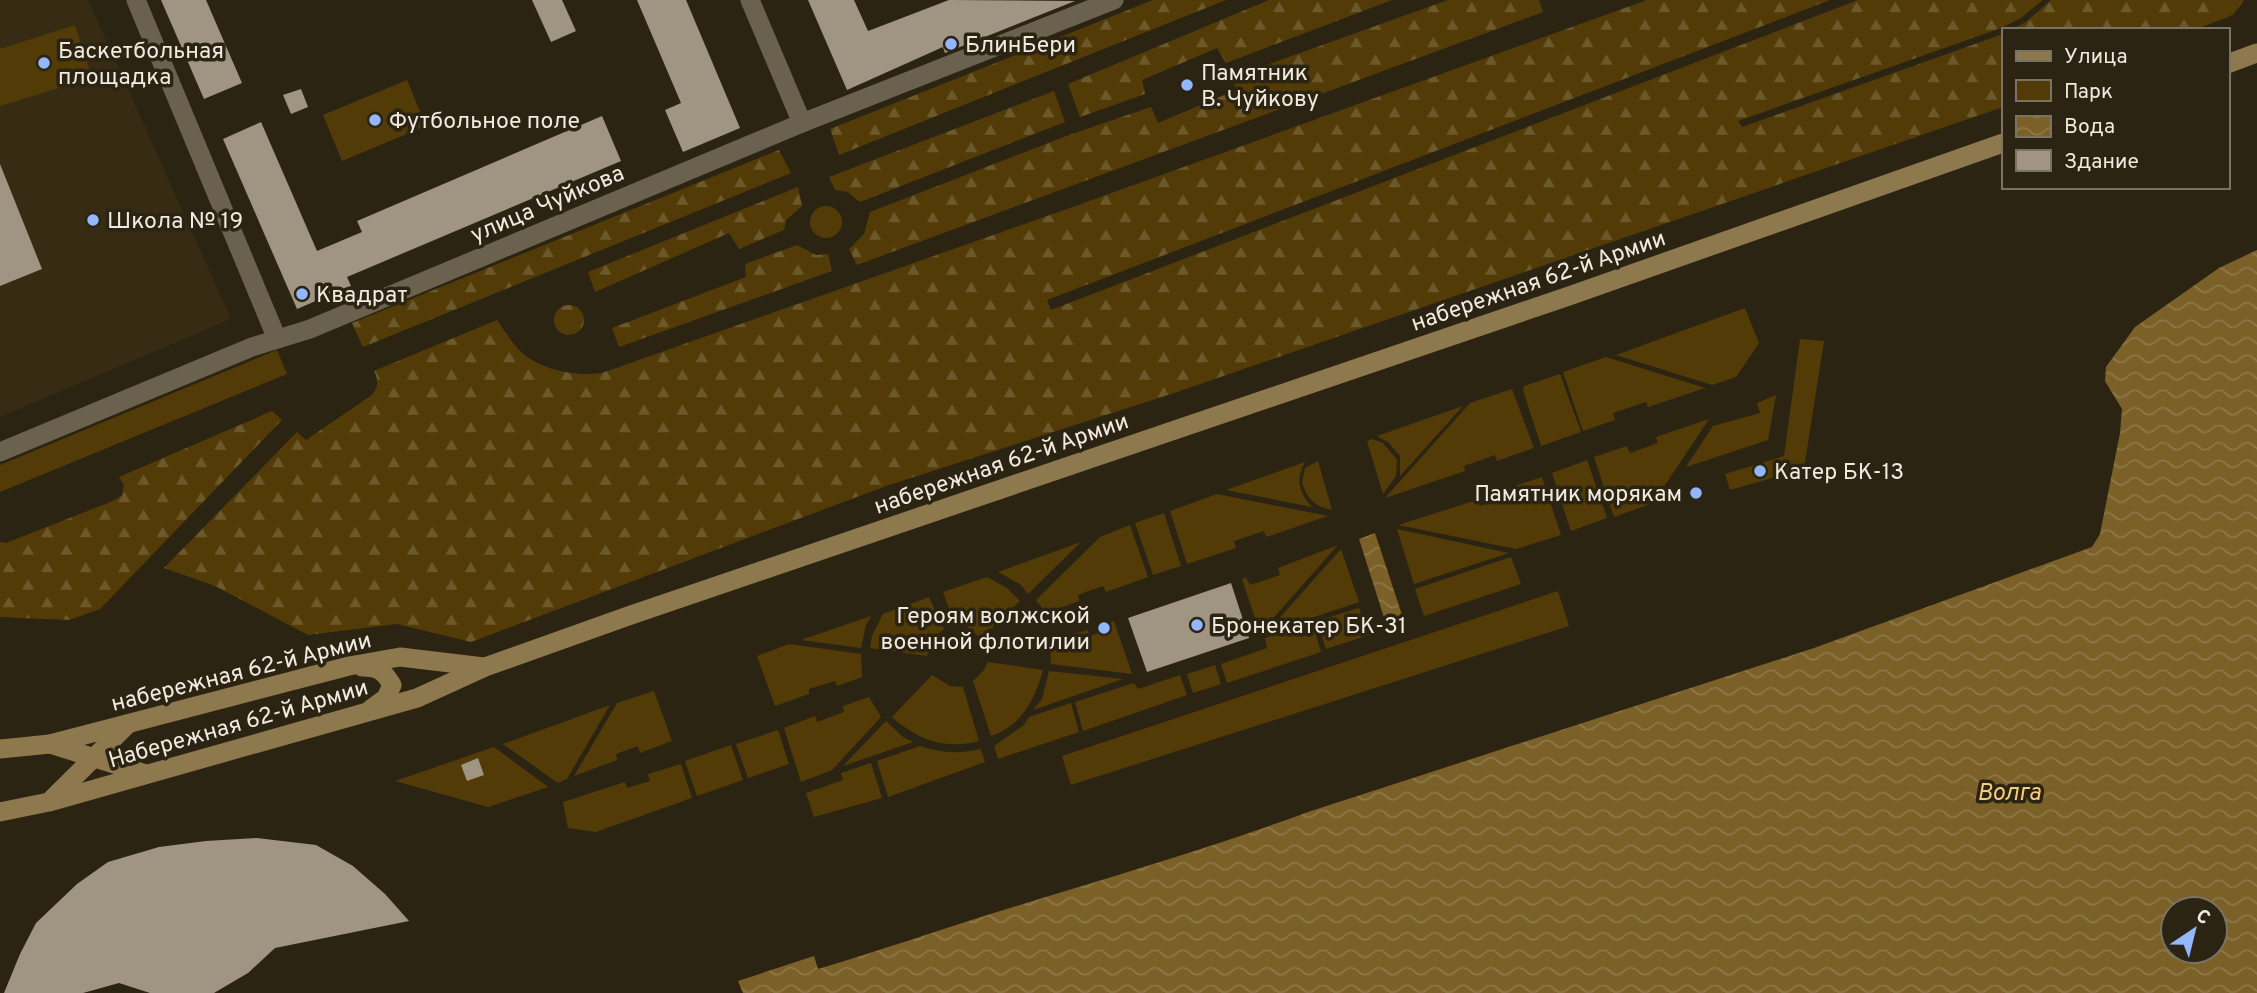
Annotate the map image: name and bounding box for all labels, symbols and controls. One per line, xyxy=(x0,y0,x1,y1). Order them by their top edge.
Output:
legend xyxy=(2002,28,2229,189)
place label: БлинБери xyxy=(965,32,1076,61)
marker: БлинБери xyxy=(943,36,959,52)
place label: Баскетбольная площадка xyxy=(58,38,224,93)
text: Улица xyxy=(2064,44,2128,71)
marker: Баскетбольная площадка xyxy=(36,55,52,71)
place label: Памятник В. Чуйкову xyxy=(1201,60,1319,115)
marker: Памятник В. Чуйкову xyxy=(1179,77,1195,93)
text: Парк xyxy=(2064,79,2113,106)
place label: Футбольное поле xyxy=(389,108,580,137)
marker: Футбольное поле xyxy=(367,112,383,128)
text: Вода xyxy=(2064,114,2115,141)
text: Здание xyxy=(2064,149,2139,176)
street label: улица Чуйкова xyxy=(467,160,629,251)
place label: Школа № 19 xyxy=(107,208,243,237)
marker: Школа № 19 xyxy=(85,212,101,228)
street label: набережная 62-й Армии xyxy=(1408,225,1670,340)
place label: Квадрат xyxy=(316,282,408,311)
marker: Квадрат xyxy=(294,286,310,302)
street label: набережная 62-й Армии xyxy=(871,408,1133,523)
place label: Катер БК-13 xyxy=(1774,459,1904,488)
marker: Катер БК-13 xyxy=(1752,463,1768,479)
place label: Памятник морякам xyxy=(1474,481,1682,510)
marker: Памятник морякам xyxy=(1688,485,1704,501)
place label: Героям волжской военной флотилии xyxy=(881,603,1090,658)
place label: Бронекатер БК-31 xyxy=(1211,613,1406,642)
marker: Бронекатер БК-31 xyxy=(1189,617,1205,633)
marker: Героям волжской военной флотилии xyxy=(1096,620,1112,636)
street label: набережная 62-й Армии xyxy=(108,627,375,720)
street label: Набережная 62-й Армии xyxy=(105,674,372,776)
water label: Волга xyxy=(1977,779,2042,809)
north arrow xyxy=(2159,895,2229,965)
text: С xyxy=(2191,904,2214,931)

